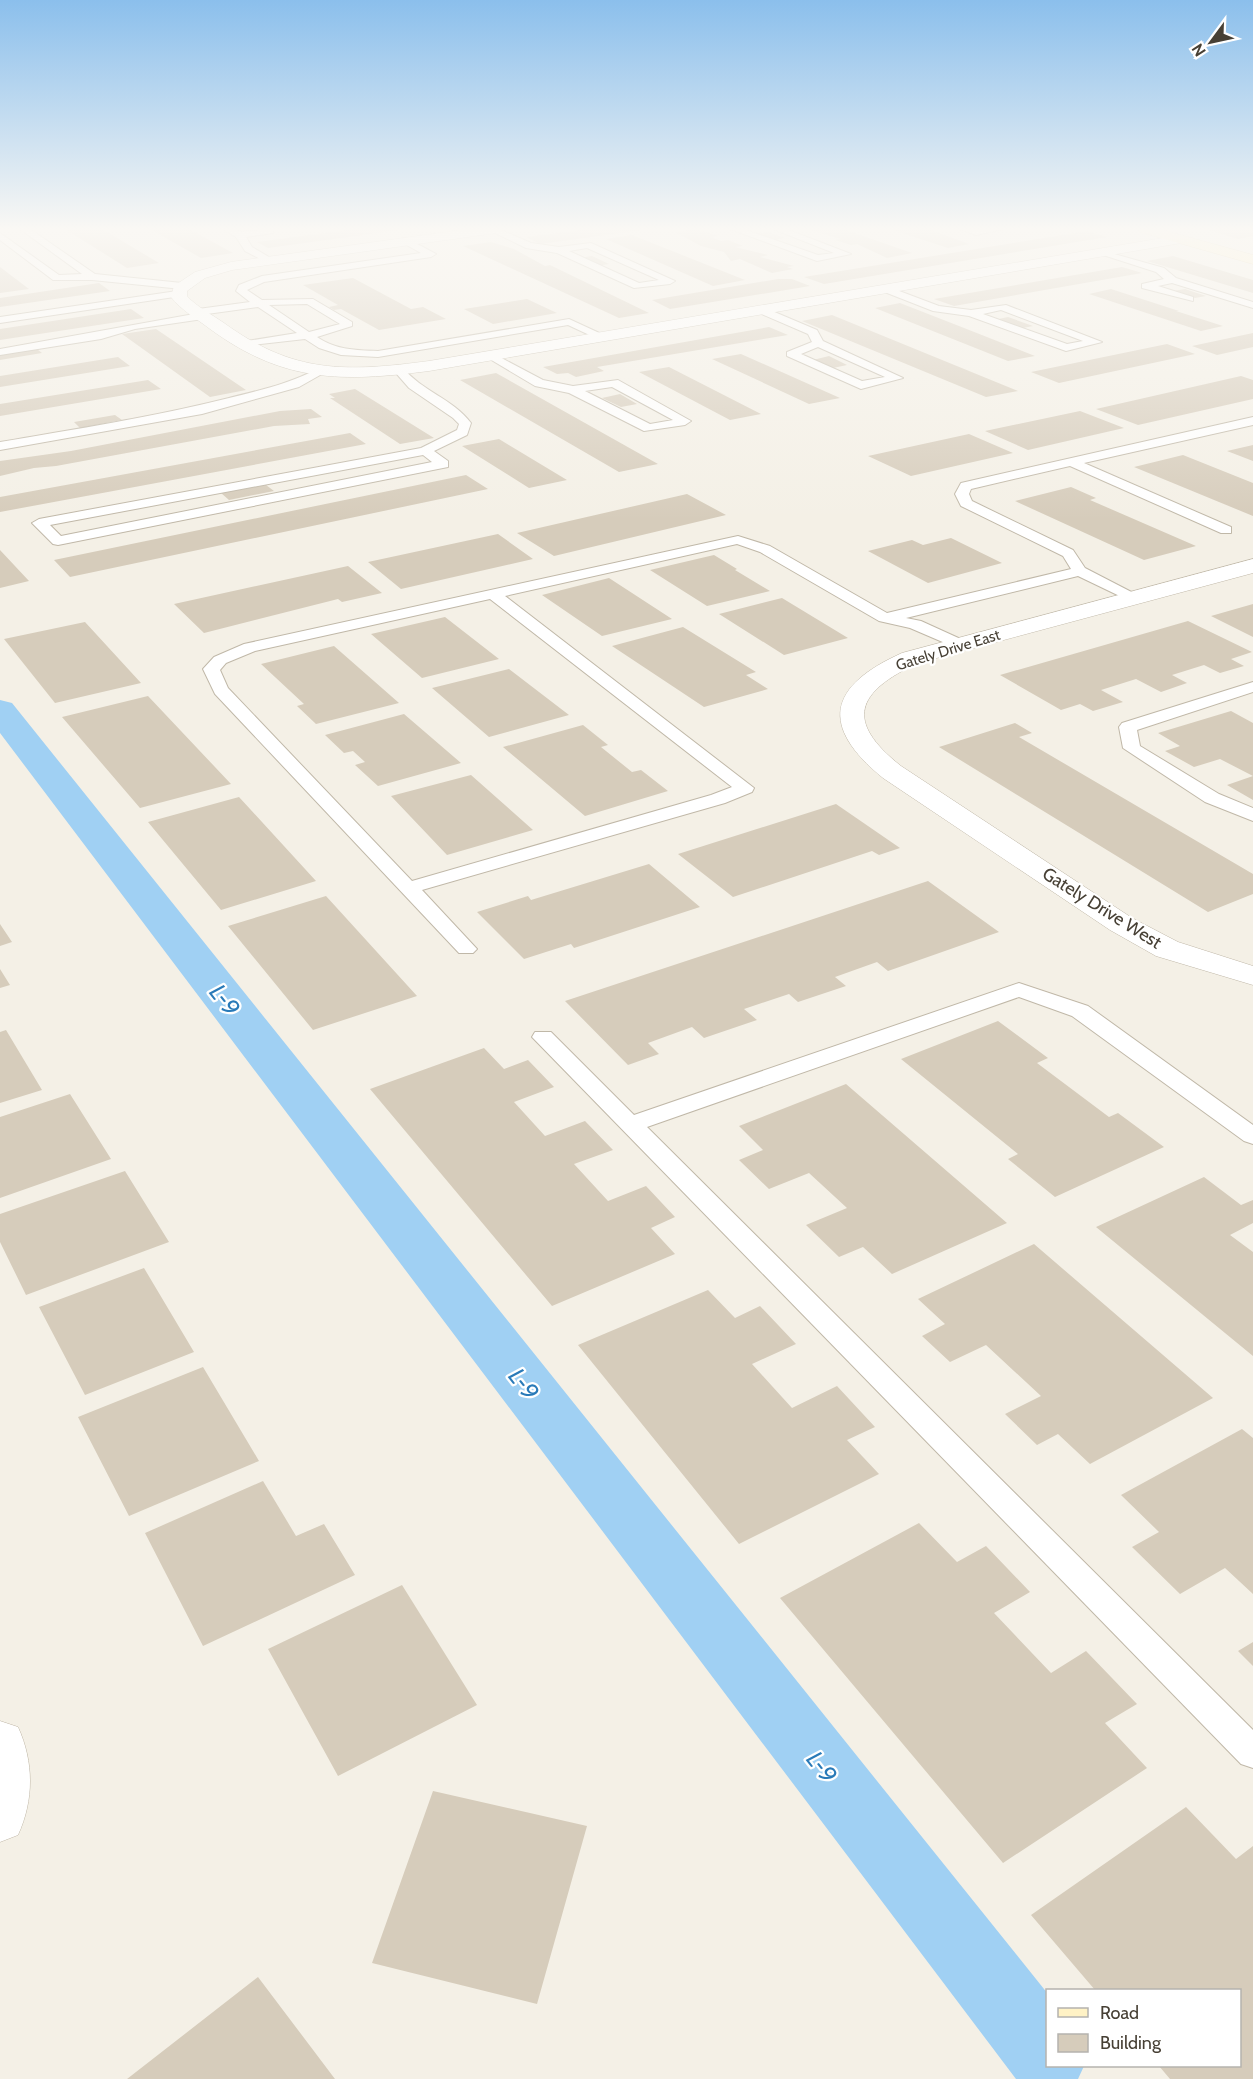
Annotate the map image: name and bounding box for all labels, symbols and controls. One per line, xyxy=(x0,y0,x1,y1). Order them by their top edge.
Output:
north arrow xyxy=(1181,12,1241,72)
text: N xyxy=(1188,40,1210,60)
street label: Gately Drive East xyxy=(894,626,1002,674)
street label: Gately Drive West xyxy=(1038,863,1166,953)
water label: L-9 xyxy=(204,978,246,1022)
water label: L-9 xyxy=(503,1362,545,1406)
water label: L-9 xyxy=(801,1745,843,1789)
legend xyxy=(1046,1989,1241,2067)
text: Road xyxy=(1100,2002,1139,2024)
text: Building xyxy=(1100,2032,1162,2054)

